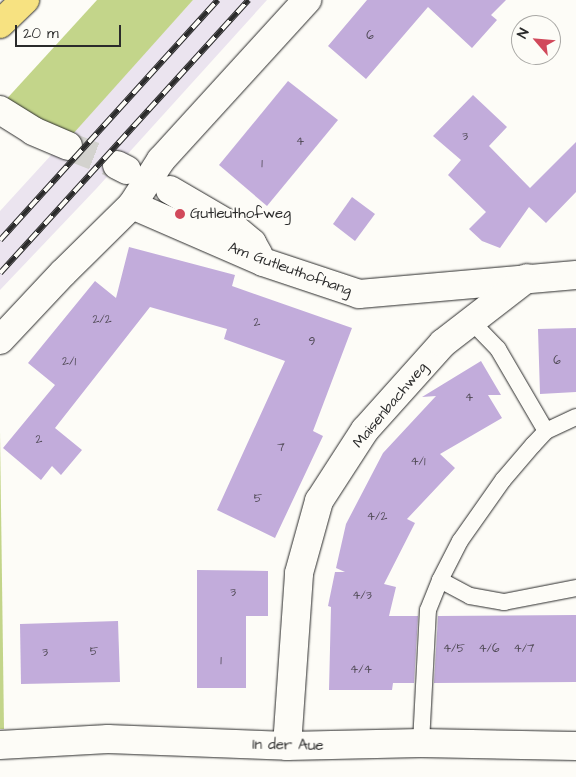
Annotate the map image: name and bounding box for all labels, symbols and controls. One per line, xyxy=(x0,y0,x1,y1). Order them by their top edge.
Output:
scale bar xyxy=(18,15,124,47)
north arrow xyxy=(511,15,561,65)
text: 20 m xyxy=(23,23,59,44)
text: N xyxy=(513,25,534,42)
house number: 6 xyxy=(366,29,374,43)
house number: 3 xyxy=(462,130,468,144)
house number: 4 xyxy=(296,135,304,149)
house number: 1 xyxy=(261,157,263,171)
place label: Gutleuthofweg xyxy=(190,205,291,223)
marker: Gutleuthofweg xyxy=(174,208,186,220)
street label: Am Gutleuthofhang xyxy=(226,238,354,300)
house number: 2/2 xyxy=(92,313,112,327)
house number: 2 xyxy=(254,316,260,330)
house number: 9 xyxy=(309,335,315,349)
house number: 6 xyxy=(553,354,561,368)
house number: 2/1 xyxy=(62,355,76,369)
street label: Maisenbachweg xyxy=(349,358,431,452)
house number: 4 xyxy=(465,391,473,405)
house number: 2 xyxy=(36,433,42,447)
house number: 7 xyxy=(277,441,285,455)
house number: 4/1 xyxy=(410,455,426,469)
house number: 5 xyxy=(254,492,262,506)
house number: 4/2 xyxy=(367,510,387,524)
house number: 3 xyxy=(230,586,236,600)
house number: 4/3 xyxy=(352,589,372,603)
house number: 4/5 xyxy=(443,642,465,656)
house number: 4/6 xyxy=(478,642,500,656)
house number: 4/7 xyxy=(513,642,535,656)
house number: 5 xyxy=(90,645,98,659)
house number: 3 xyxy=(42,646,48,660)
house number: 1 xyxy=(220,654,222,668)
house number: 4/4 xyxy=(350,663,372,677)
street label: In der Aue xyxy=(252,735,324,755)

